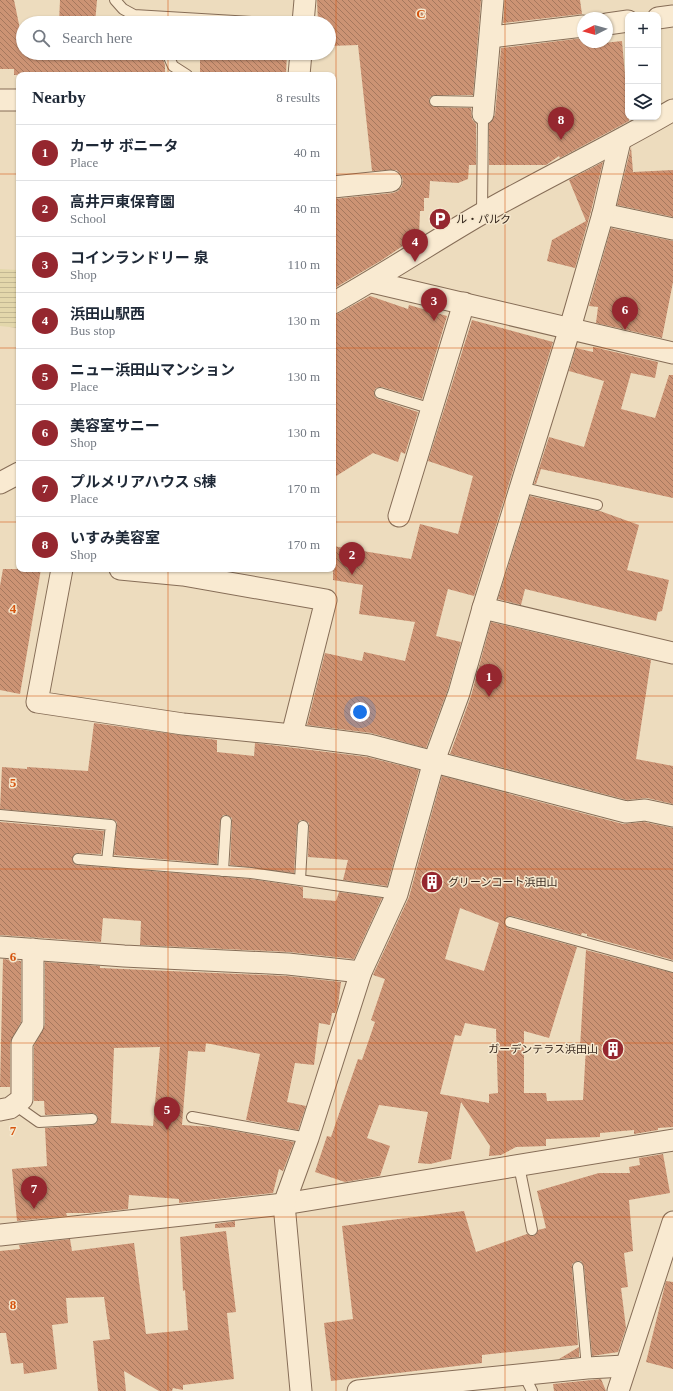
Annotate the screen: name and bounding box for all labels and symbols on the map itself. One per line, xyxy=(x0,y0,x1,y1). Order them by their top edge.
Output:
text: C xyxy=(416,6,426,21)
north arrow xyxy=(577,12,613,48)
pin: 8 xyxy=(548,107,574,140)
parking icon: ル・パルク xyxy=(427,206,453,232)
place label: ル・パルク xyxy=(456,213,511,225)
pin: 4 xyxy=(402,229,428,262)
pin: 3 xyxy=(421,288,447,321)
pin: 6 xyxy=(612,297,638,330)
pin: 2 xyxy=(339,542,365,575)
text: 4 xyxy=(10,601,17,616)
pin: 1 xyxy=(476,664,502,697)
your location xyxy=(350,702,370,722)
text: 5 xyxy=(10,775,17,790)
building icon: グリーンコート浜田山 xyxy=(419,869,445,895)
place label: グリーンコート浜田山 xyxy=(448,876,557,888)
text: 6 xyxy=(10,949,17,964)
building icon: ガーデンテラス浜田山 xyxy=(600,1036,626,1062)
place label: ガーデンテラス浜田山 xyxy=(488,1043,598,1055)
pin: 5 xyxy=(154,1097,180,1130)
text: 7 xyxy=(10,1123,17,1138)
pin: 7 xyxy=(21,1176,47,1209)
text: 8 xyxy=(10,1297,17,1312)

